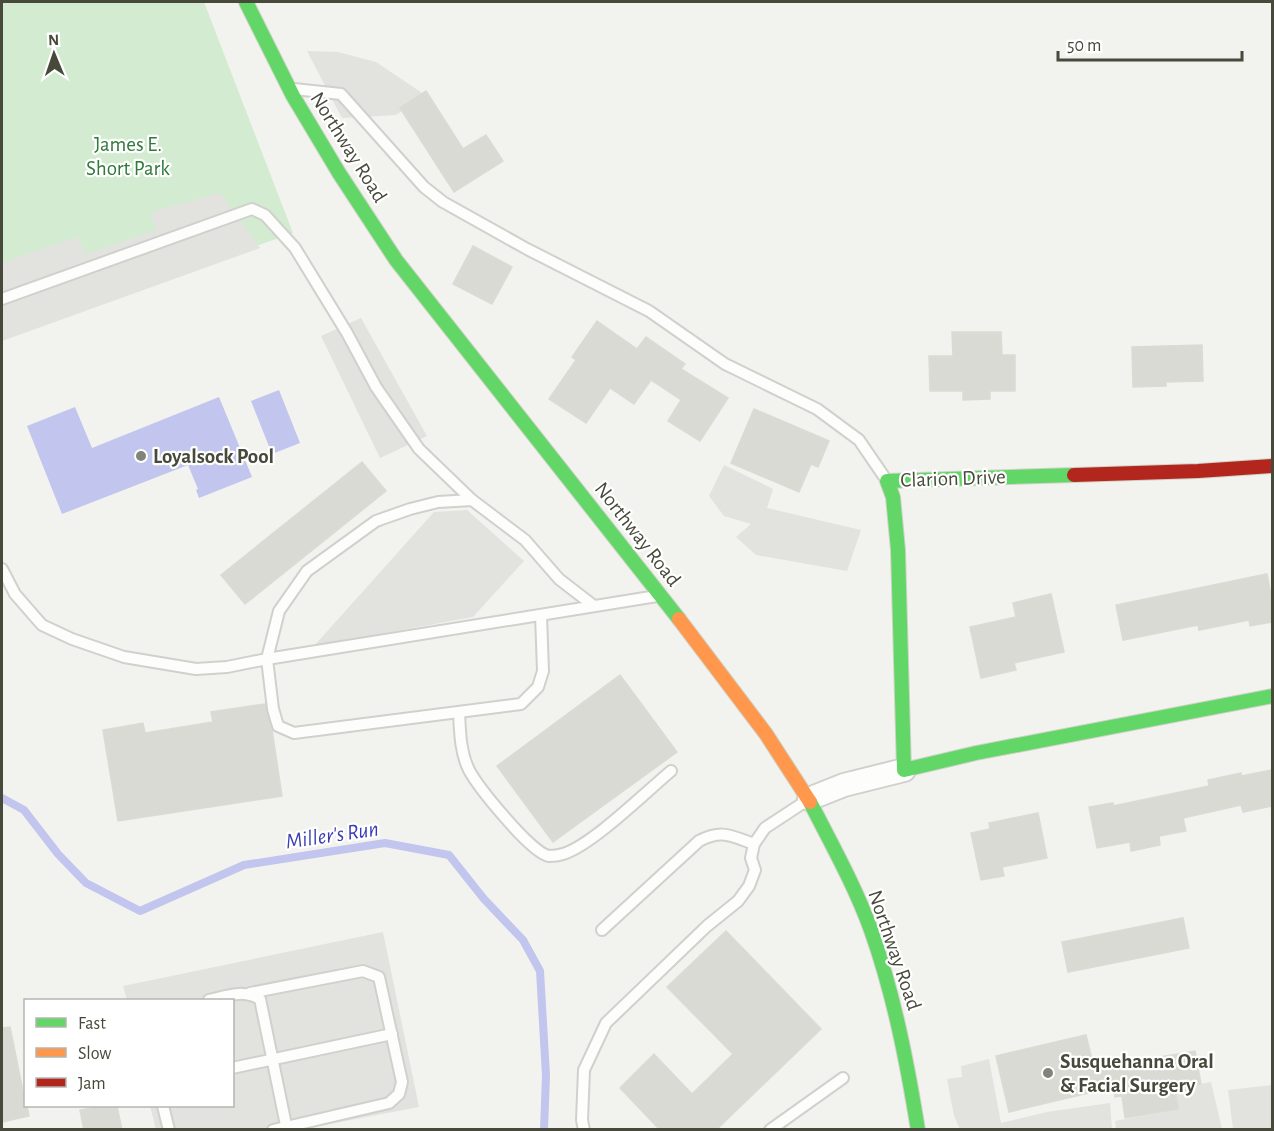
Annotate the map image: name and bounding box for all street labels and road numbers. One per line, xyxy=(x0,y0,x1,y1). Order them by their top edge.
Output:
street label: Northway Road xyxy=(306,88,391,206)
street label: Clarion Drive xyxy=(900,466,1006,491)
street label: Northway Road xyxy=(591,478,685,590)
street label: Northway Road xyxy=(864,887,925,1013)

